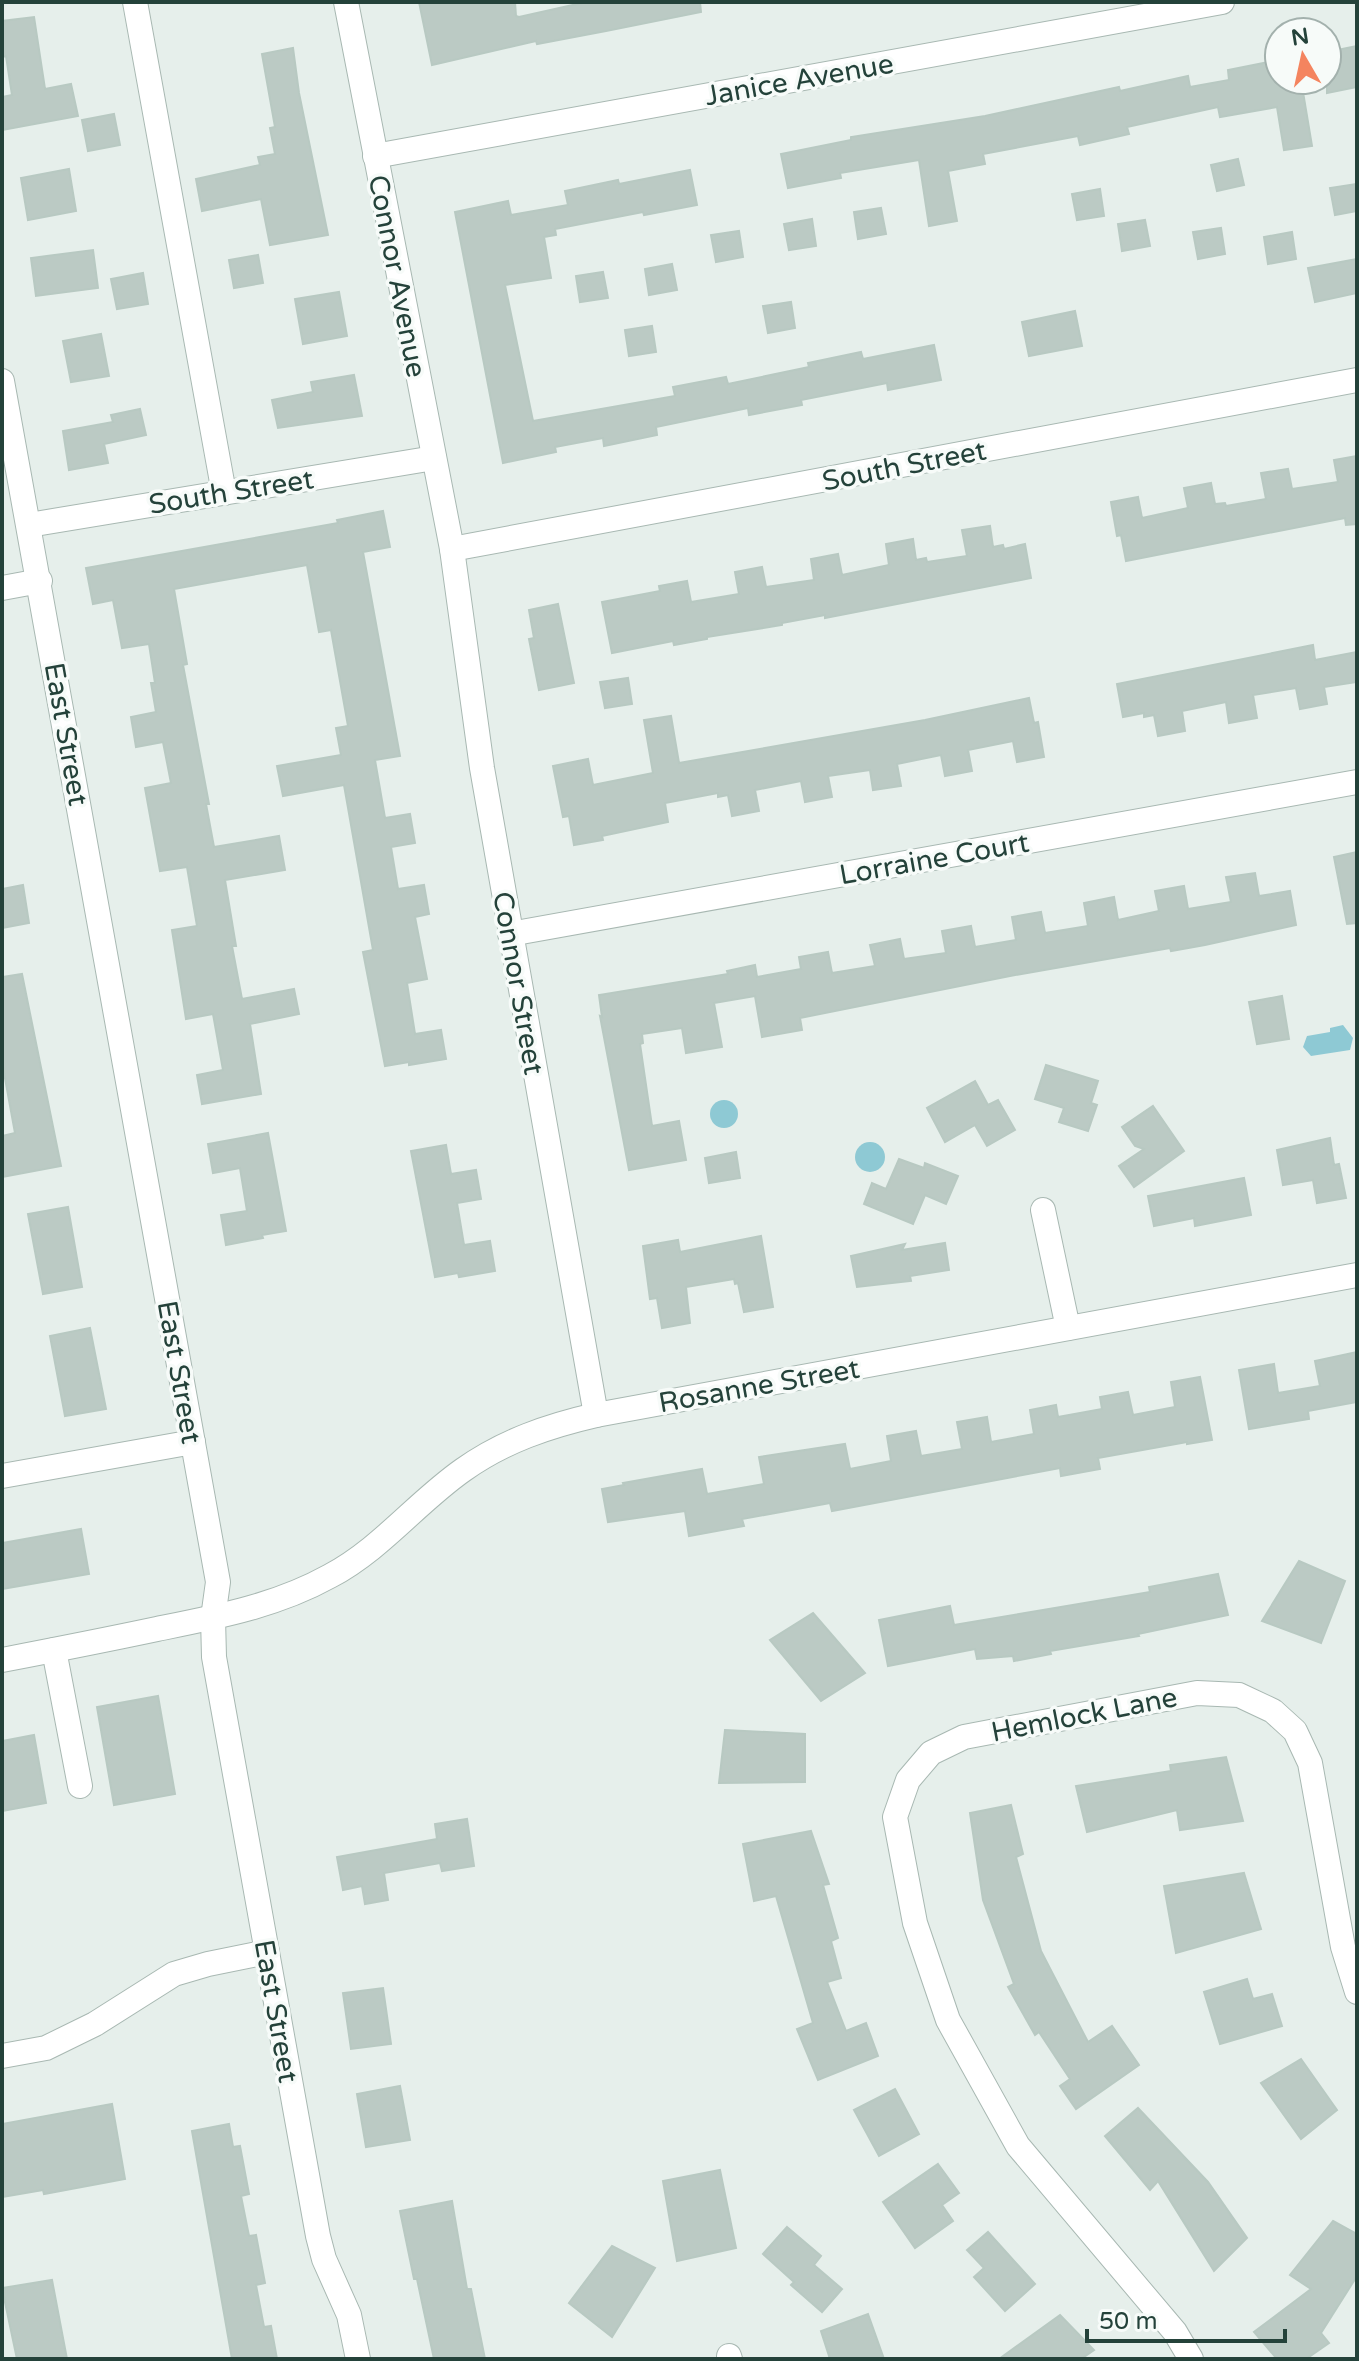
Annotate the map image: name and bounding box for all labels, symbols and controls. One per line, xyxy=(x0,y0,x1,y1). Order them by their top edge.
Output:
north arrow xyxy=(1263,16,1343,96)
text: N xyxy=(1289,23,1311,51)
street label: Janice Avenue xyxy=(702,47,896,113)
street label: Connor Avenue xyxy=(361,172,433,380)
street label: South Street xyxy=(819,433,989,499)
street label: South Street xyxy=(146,462,316,522)
street label: East Street xyxy=(37,660,95,809)
street label: Lorraine Court xyxy=(837,826,1032,892)
street label: Connor Street xyxy=(485,889,551,1078)
street label: East Street xyxy=(150,1298,208,1447)
street label: Rosanne Street xyxy=(656,1352,863,1420)
street label: Hemlock Lane xyxy=(988,1680,1180,1750)
street label: East Street xyxy=(247,1937,305,2086)
scale bar xyxy=(1087,2293,1285,2343)
text: 50 m xyxy=(1099,2307,1157,2336)

